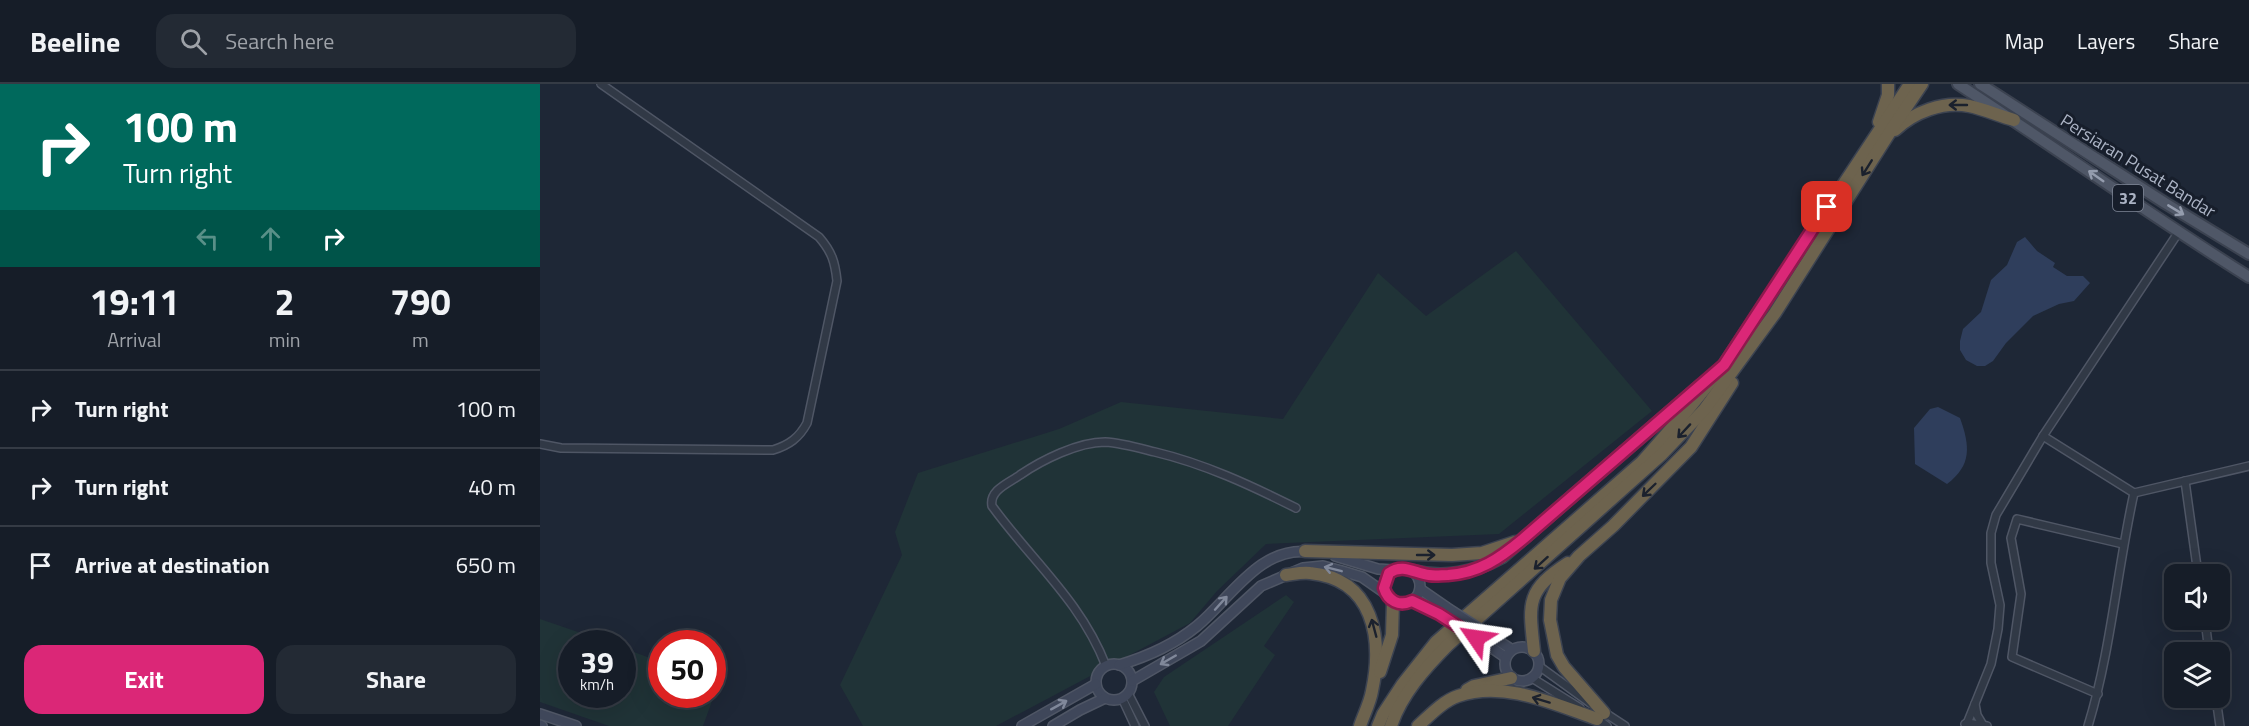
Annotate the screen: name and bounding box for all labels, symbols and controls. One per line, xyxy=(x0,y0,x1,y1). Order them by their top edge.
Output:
search box xyxy=(156,14,576,68)
text: Beeline xyxy=(30,20,120,63)
text: Search here xyxy=(225,24,334,58)
icon: search xyxy=(177,25,210,58)
text: Map xyxy=(2005,25,2044,57)
text: Layers xyxy=(2077,25,2135,57)
text: Share xyxy=(2168,25,2219,57)
text: 100 m xyxy=(123,94,238,158)
one-way arrow xyxy=(1948,100,1968,111)
street label: Persiaran Pusat Bandar xyxy=(2055,107,2221,224)
icon: right xyxy=(24,108,102,186)
text: Turn right xyxy=(123,152,232,193)
one-way arrow xyxy=(1860,159,1872,176)
one-way arrow xyxy=(2088,170,2105,182)
pin xyxy=(1801,181,1852,232)
road number: 32 xyxy=(2113,185,2143,211)
icon: arrive xyxy=(1810,190,1843,223)
one-way arrow xyxy=(2167,205,2184,217)
icon: left xyxy=(191,222,224,255)
icon: ahead xyxy=(254,222,287,255)
icon: right xyxy=(317,222,350,255)
text: 19:11 xyxy=(89,274,179,329)
text: 2 xyxy=(275,274,295,329)
text: 790 xyxy=(390,274,451,329)
text: Arrival xyxy=(107,324,162,355)
text: min xyxy=(269,324,301,355)
text: m xyxy=(412,324,429,355)
text: Turn right xyxy=(75,392,169,426)
text: 100 m xyxy=(456,392,516,426)
icon: right xyxy=(24,393,57,426)
one-way arrow xyxy=(1677,423,1691,438)
text: Turn right xyxy=(75,470,169,504)
text: 40 m xyxy=(468,470,516,504)
icon: right xyxy=(24,471,57,504)
one-way arrow xyxy=(1641,483,1656,497)
text: Arrive at destination xyxy=(75,548,270,582)
text: 650 m xyxy=(456,548,516,582)
icon: arrive xyxy=(24,549,57,582)
one-way arrow xyxy=(1416,549,1436,561)
one-way arrow xyxy=(1534,556,1549,570)
one-way arrow xyxy=(1324,562,1343,574)
map controls xyxy=(2164,564,2230,708)
button: sound xyxy=(2164,564,2230,630)
one-way arrow xyxy=(1214,596,1228,611)
position arrow xyxy=(1444,606,1508,670)
one-way arrow xyxy=(1367,619,1379,638)
speed limit sign: 50 xyxy=(648,630,726,708)
text: 39 xyxy=(580,639,614,685)
button: layers xyxy=(2164,642,2230,708)
button: Exit xyxy=(24,645,264,714)
button: Share xyxy=(276,645,516,714)
one-way arrow xyxy=(1160,654,1177,666)
text: km/h xyxy=(580,673,614,696)
one-way arrow xyxy=(1532,694,1551,705)
one-way arrow xyxy=(1050,698,1067,710)

